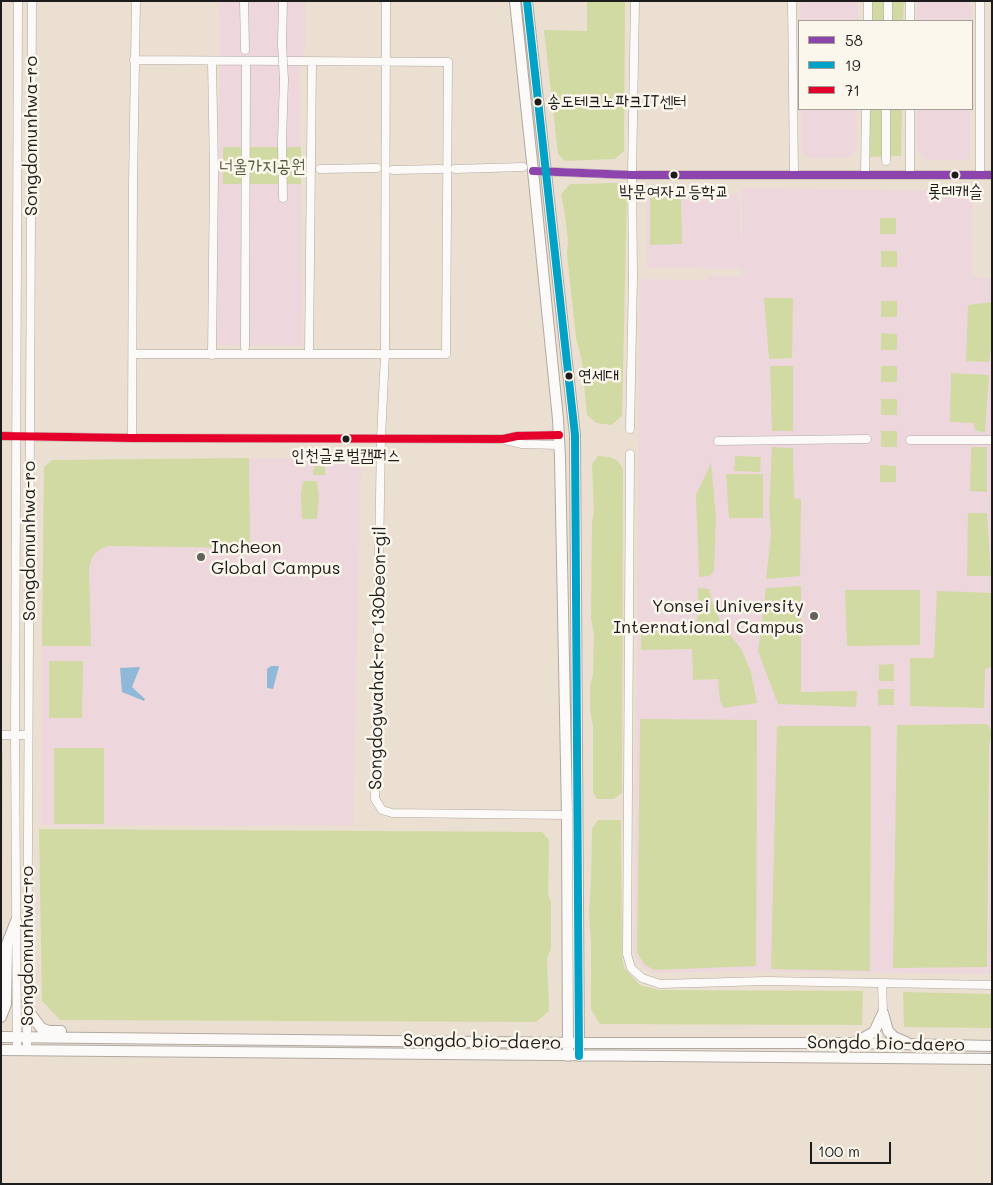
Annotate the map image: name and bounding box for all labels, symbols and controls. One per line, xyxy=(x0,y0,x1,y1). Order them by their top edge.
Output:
legend xyxy=(798,20,973,110)
text: 58 xyxy=(845,30,863,50)
text: 19 xyxy=(845,55,861,75)
street label: Songdomunhwa-ro xyxy=(20,56,42,216)
text: 71 xyxy=(845,80,860,100)
place label: 송도테크노파크IT센터 xyxy=(547,92,687,112)
marker: 송도테크노파크IT센터 xyxy=(533,97,543,107)
park label: 너울가지공원 xyxy=(219,155,305,177)
marker: 박문여자고등학교 xyxy=(669,170,679,180)
marker: 롯데캐슬 xyxy=(950,170,960,180)
place label: 박문여자고등학교 xyxy=(619,182,729,202)
place label: 롯데캐슬 xyxy=(928,182,982,202)
place label: 연세대 xyxy=(578,366,619,386)
marker: 연세대 xyxy=(564,371,574,381)
marker: 인천글로벌캠퍼스 xyxy=(341,434,351,444)
place label: 인천글로벌캠퍼스 xyxy=(291,446,401,466)
street label: Songdomunhwa-ro xyxy=(18,461,40,621)
street label: Songdogwahak-ro 130beon-gil xyxy=(365,526,391,790)
place label: Incheon Global Campus xyxy=(211,536,341,578)
marker: Incheon Global Campus xyxy=(195,551,207,563)
place label: Yonsei University International Campus xyxy=(613,595,804,638)
marker: Yonsei University International Campus xyxy=(808,610,820,622)
street label: Songdomunhwa-ro xyxy=(16,866,38,1026)
street label: Songdo bio-daero xyxy=(403,1030,561,1054)
street label: Songdo bio-daero xyxy=(807,1032,965,1056)
scale bar xyxy=(813,1132,894,1164)
text: 100 m xyxy=(818,1141,860,1161)

